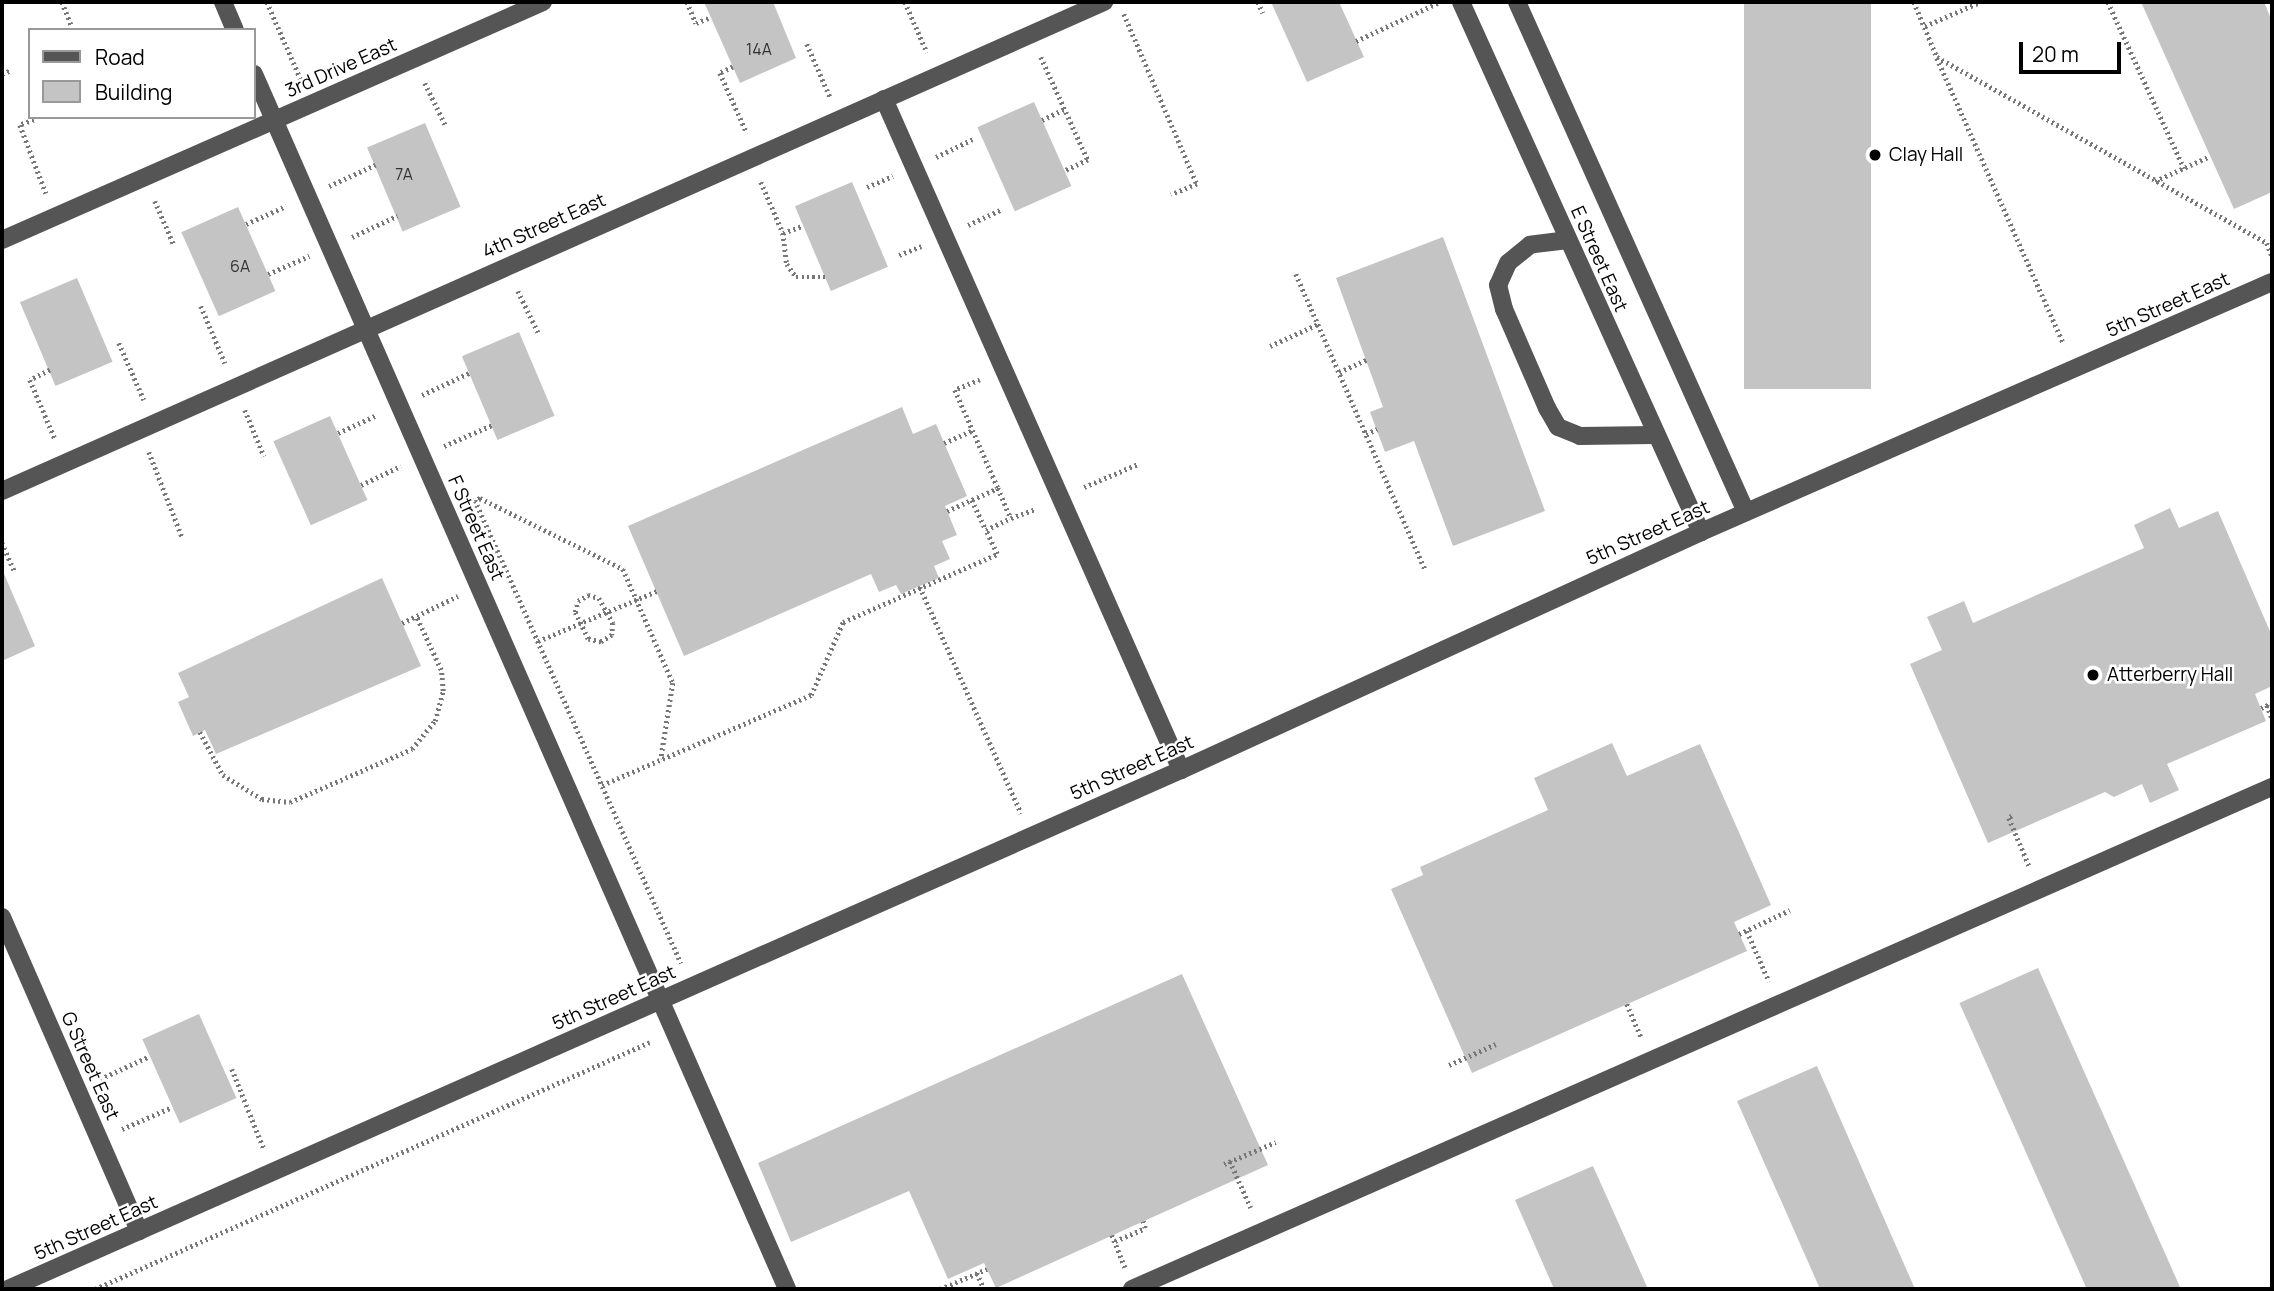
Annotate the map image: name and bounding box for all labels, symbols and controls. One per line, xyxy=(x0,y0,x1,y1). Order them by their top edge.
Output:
legend xyxy=(28,28,256,119)
scale bar xyxy=(2022,28,2124,72)
street label: 3rd Drive East xyxy=(282,33,400,103)
house number: 14A xyxy=(746,39,772,59)
text: 20 m xyxy=(2032,40,2079,68)
text: Road xyxy=(95,43,145,71)
text: Building xyxy=(95,78,172,106)
place label: Clay Hall xyxy=(1889,144,1963,166)
marker: Clay Hall xyxy=(1867,147,1883,163)
house number: 7A xyxy=(395,164,413,184)
street label: 4th Street East xyxy=(479,189,609,263)
street label: E Street East xyxy=(1566,203,1632,315)
house number: 6A xyxy=(230,256,250,276)
street label: 5th Street East xyxy=(2103,268,2233,342)
street label: F Street East xyxy=(443,472,509,584)
street label: 5th Street East xyxy=(1583,496,1713,570)
place label: Atterberry Hall xyxy=(2107,664,2233,686)
marker: Atterberry Hall xyxy=(2085,667,2101,683)
street label: 5th Street East xyxy=(1067,731,1197,805)
street label: 5th Street East xyxy=(549,961,679,1035)
street label: G Street East xyxy=(56,1008,124,1124)
street label: 5th Street East xyxy=(31,1191,161,1265)

